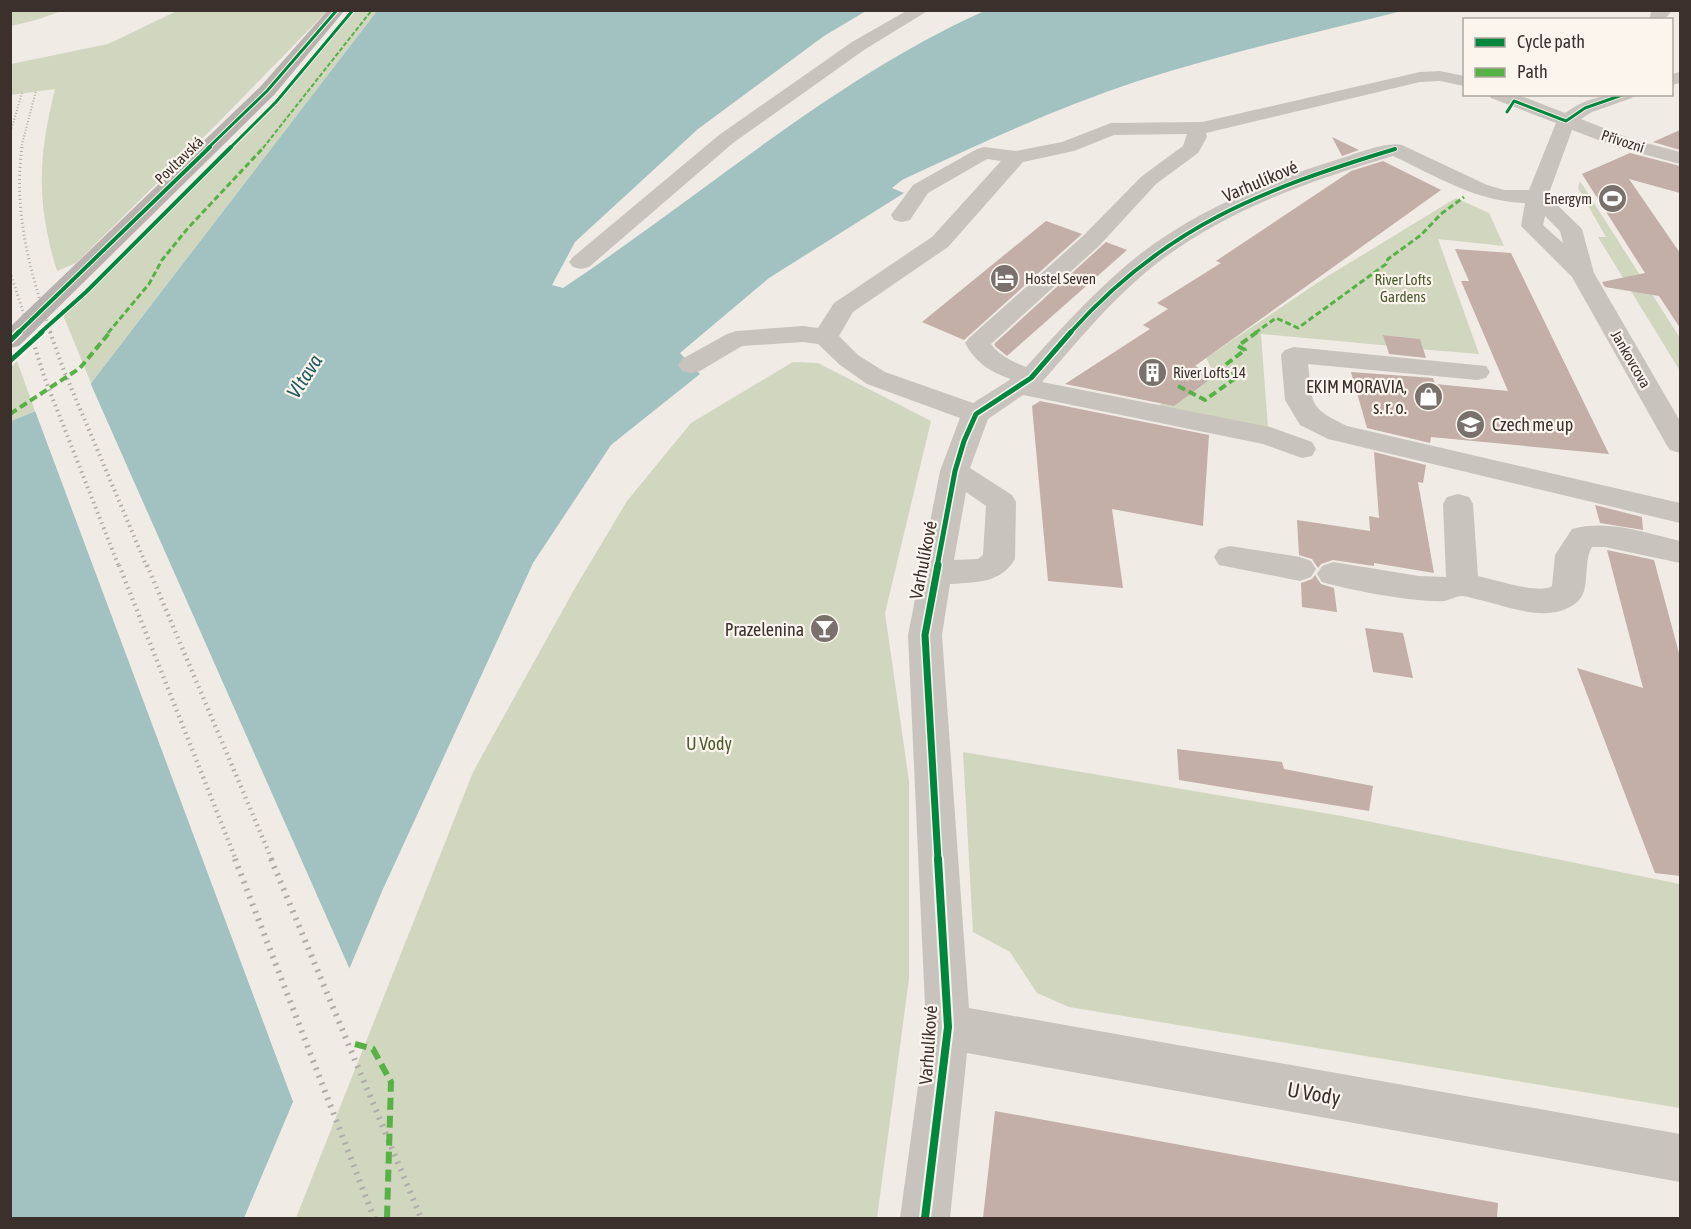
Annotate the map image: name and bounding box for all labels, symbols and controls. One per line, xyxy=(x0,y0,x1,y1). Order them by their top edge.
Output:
legend xyxy=(1463,18,1673,96)
text: Cycle path xyxy=(1517,31,1585,52)
text: Path xyxy=(1517,61,1548,82)
street label: Přívozní xyxy=(1599,126,1647,156)
street label: Povltavská xyxy=(151,133,207,187)
street label: Varhulíkové xyxy=(1219,156,1301,206)
sports icon: Energym xyxy=(1597,182,1629,214)
place label: Energym xyxy=(1544,190,1592,207)
hotel icon: Hostel Seven xyxy=(988,262,1020,294)
place label: Hostel Seven xyxy=(1025,270,1096,287)
park label: River Lofts Gardens xyxy=(1375,271,1431,305)
street label: Jankovcova xyxy=(1608,327,1654,391)
water label: Vltava xyxy=(281,350,327,402)
building icon: River Lofts 14 xyxy=(1136,356,1168,388)
place label: River Lofts 14 xyxy=(1173,364,1246,381)
place label: EKIM MORAVIA, s. r. o. xyxy=(1306,376,1407,418)
shop icon: EKIM MORAVIA, s. r. o. xyxy=(1412,380,1444,412)
school or university icon: Czech me up xyxy=(1455,408,1487,440)
place label: Czech me up xyxy=(1492,414,1573,435)
street label: Varhulíkové xyxy=(905,519,941,601)
bar icon: Prazelenina xyxy=(809,613,841,645)
place label: Prazelenina xyxy=(725,619,804,640)
park label: U Vody xyxy=(686,733,732,754)
street label: Varhulíkové xyxy=(915,1005,941,1085)
street label: U Vody xyxy=(1286,1077,1343,1110)

